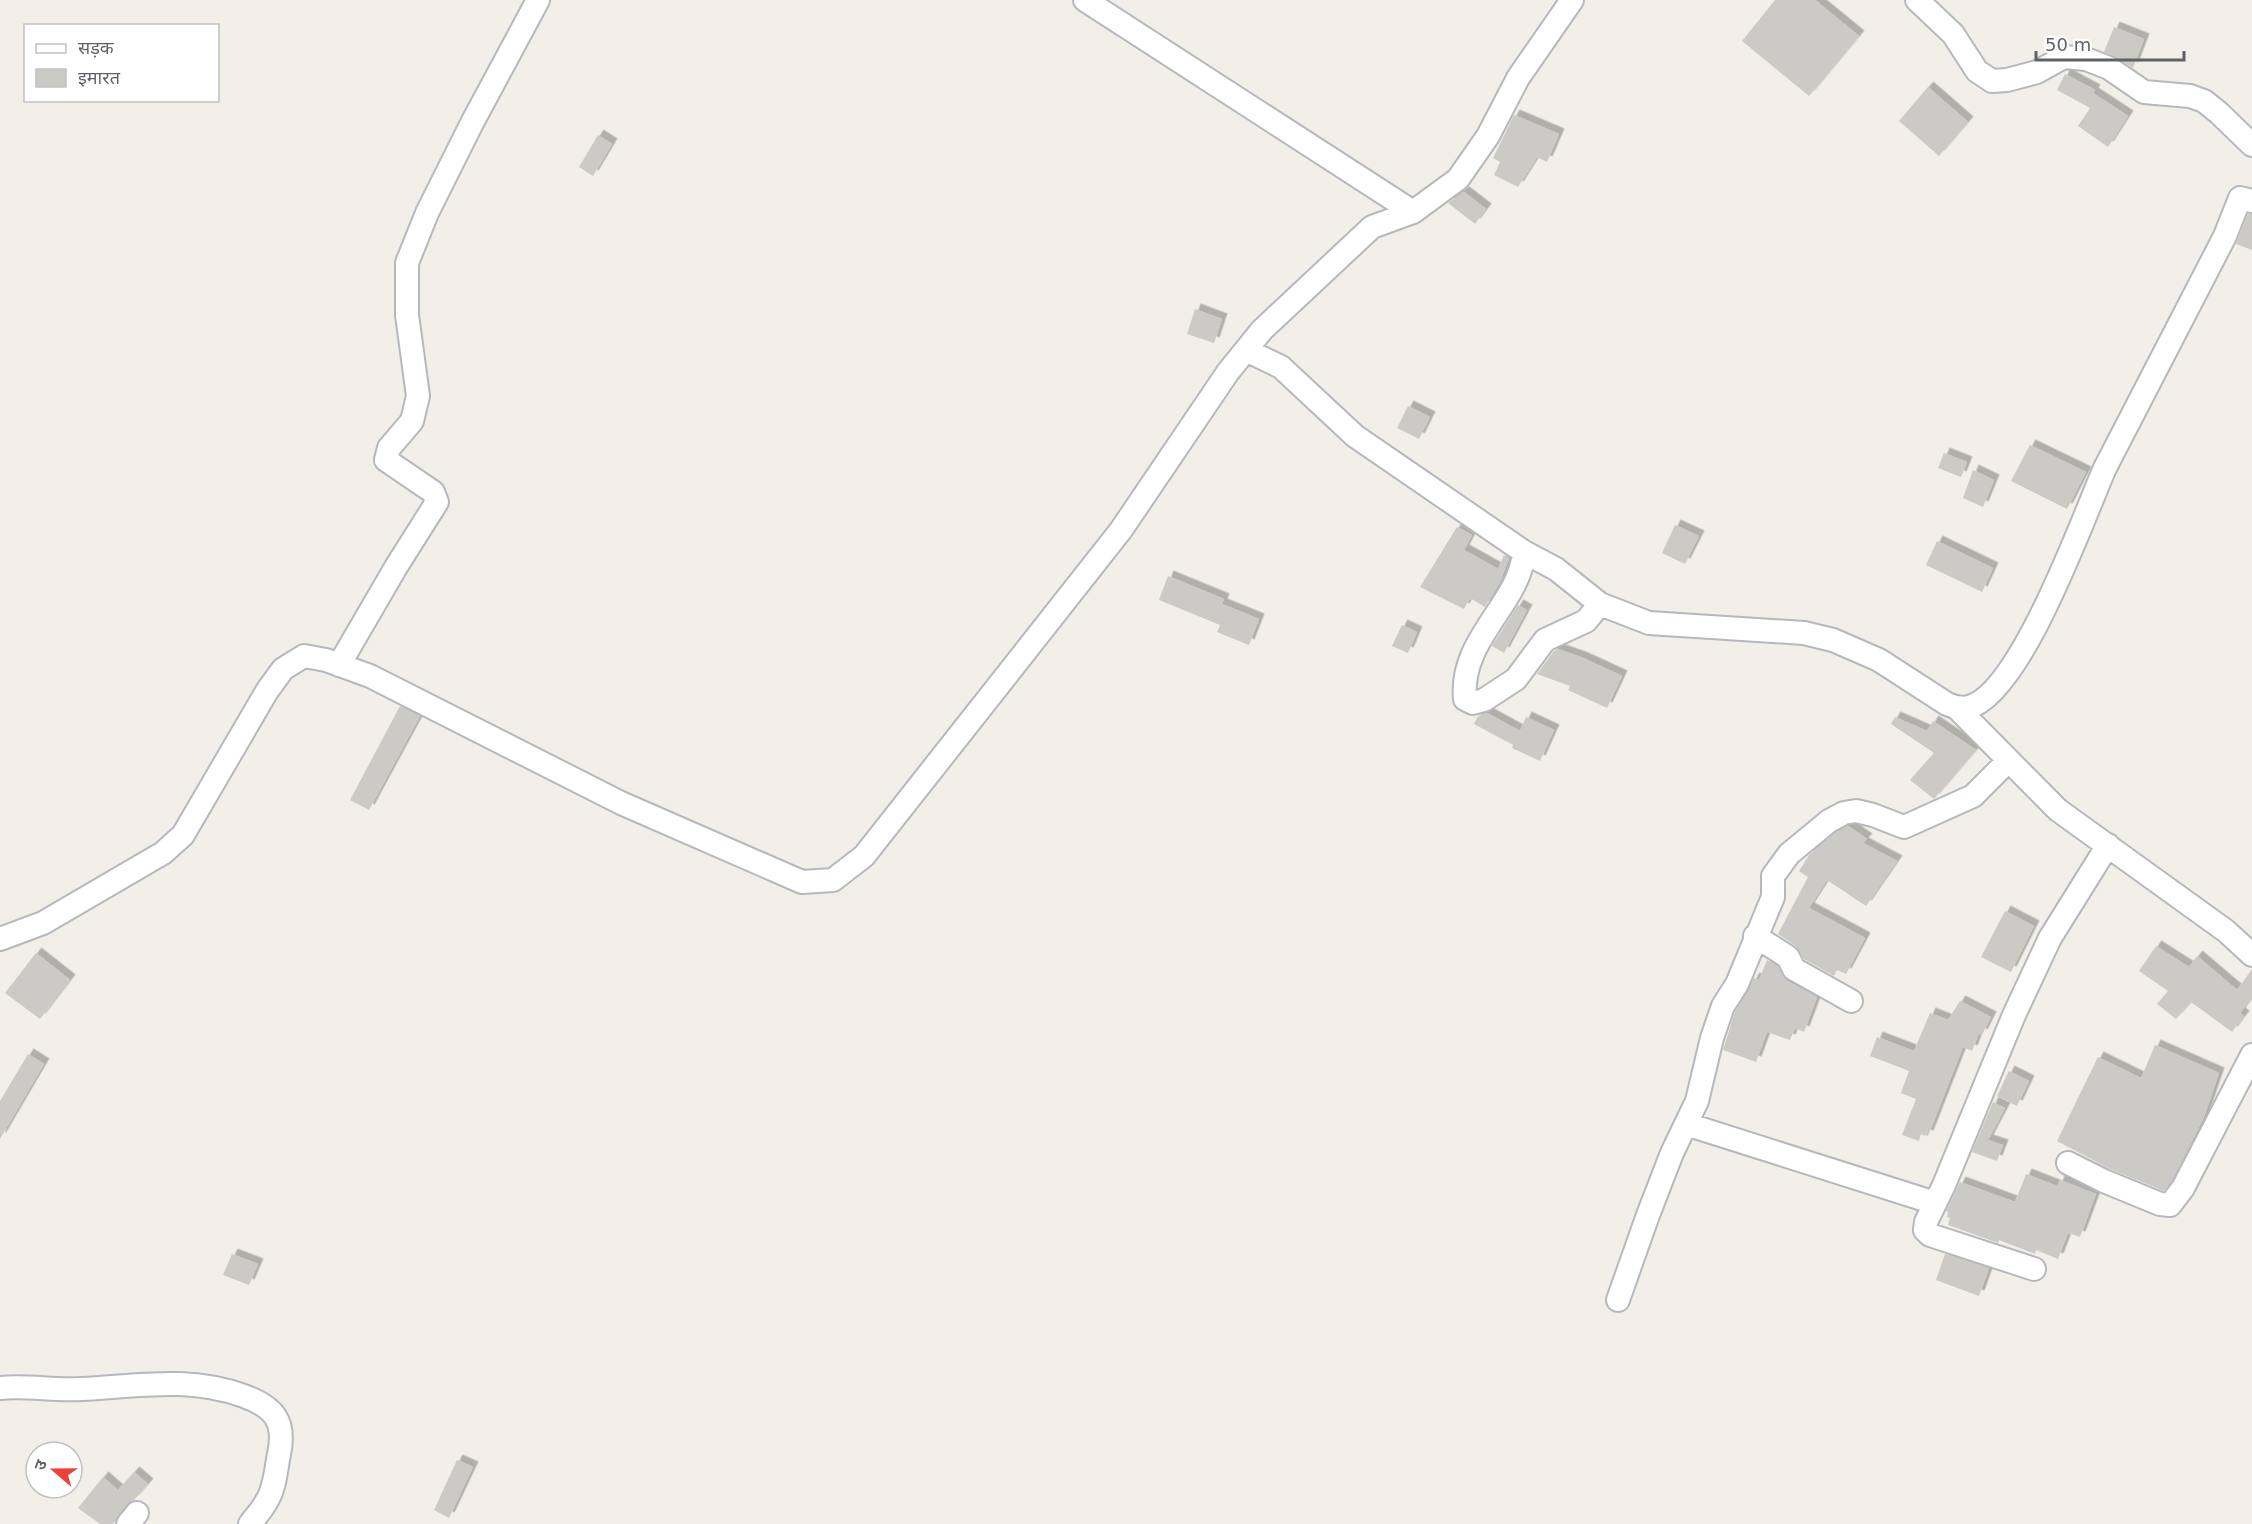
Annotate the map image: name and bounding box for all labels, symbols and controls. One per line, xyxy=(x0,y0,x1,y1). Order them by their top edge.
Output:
legend xyxy=(24,24,219,102)
scale bar xyxy=(2036,24,2184,62)
text: 50 m xyxy=(2045,34,2091,55)
text: सड़क xyxy=(78,37,115,58)
text: इमारत xyxy=(78,67,121,88)
north arrow xyxy=(24,1440,84,1500)
text: उ xyxy=(30,1457,51,1473)

